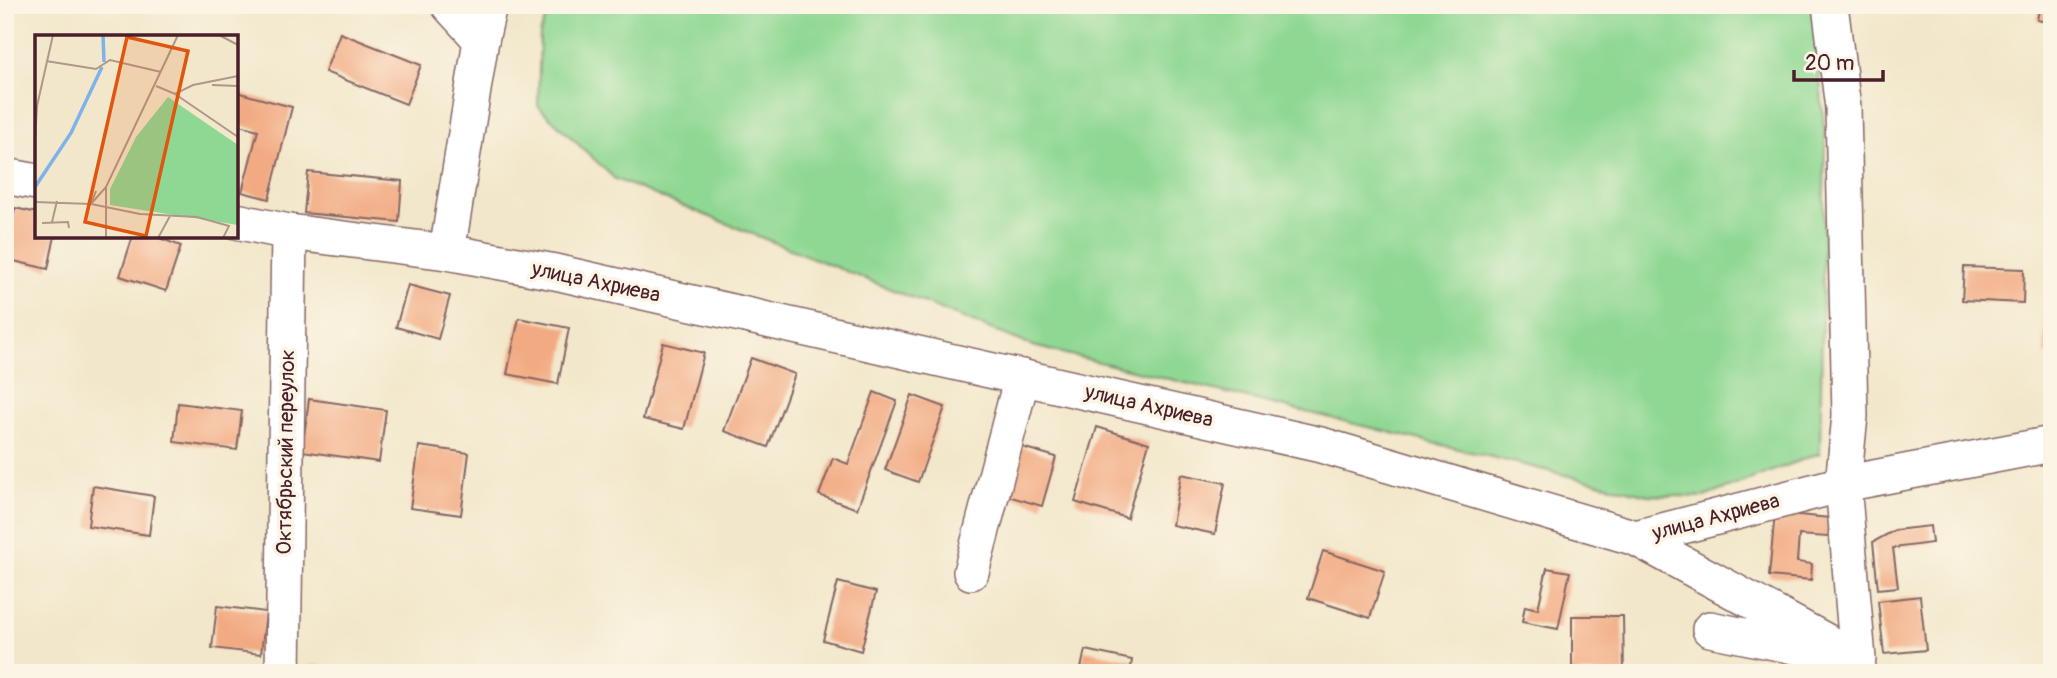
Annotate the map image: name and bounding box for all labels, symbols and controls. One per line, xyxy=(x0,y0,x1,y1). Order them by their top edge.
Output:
inset map xyxy=(35,35,238,238)
scale bar xyxy=(1794,38,1884,82)
text: 20 m xyxy=(1805,50,1854,77)
street label: улица Ахриева xyxy=(528,255,663,309)
street label: Октябрьский переулок xyxy=(271,349,301,555)
street label: улица Ахриева xyxy=(1081,378,1216,434)
street label: улица Ахриева xyxy=(1648,487,1783,547)

